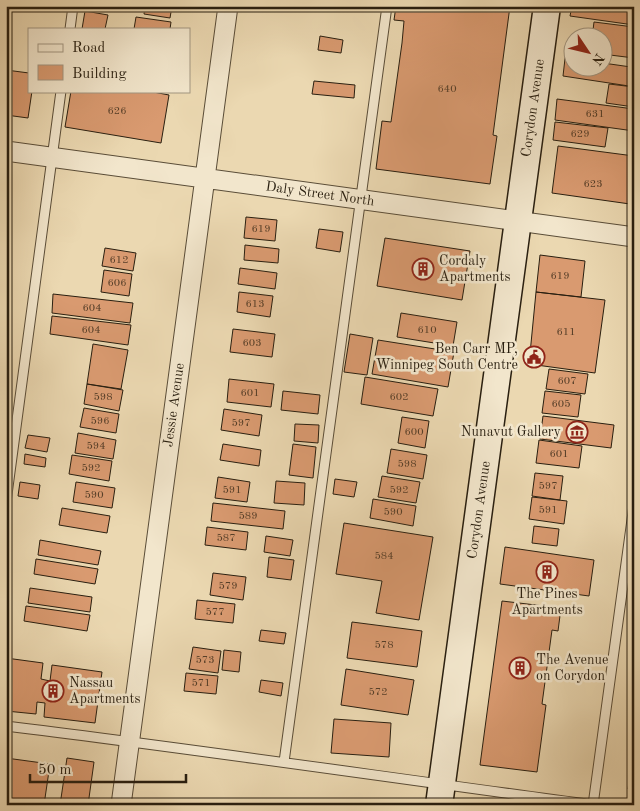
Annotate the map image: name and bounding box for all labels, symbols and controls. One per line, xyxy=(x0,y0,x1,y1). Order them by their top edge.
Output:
legend xyxy=(28,28,190,92)
north arrow xyxy=(562,28,612,78)
text: Road xyxy=(72,41,106,56)
text: N xyxy=(589,50,607,68)
street label: Corydon Avenue xyxy=(519,58,547,158)
text: Building xyxy=(72,67,127,82)
house number: 640 xyxy=(437,84,457,95)
house number: 626 xyxy=(107,106,127,117)
house number: 631 xyxy=(585,109,605,120)
house number: 629 xyxy=(570,129,590,140)
street label: Daly Street North xyxy=(265,179,376,209)
house number: 623 xyxy=(583,179,603,190)
house number: 619 xyxy=(251,224,271,235)
place label: Cordaly Apartments xyxy=(439,254,511,284)
house number: 612 xyxy=(109,255,129,266)
building icon: Cordaly Apartments xyxy=(411,257,435,281)
house number: 619 xyxy=(550,271,570,282)
house number: 606 xyxy=(107,278,127,289)
house number: 613 xyxy=(245,299,265,310)
house number: 604 xyxy=(82,303,102,314)
house number: 604 xyxy=(81,325,101,336)
house number: 610 xyxy=(417,325,437,336)
house number: 611 xyxy=(556,327,576,338)
house number: 603 xyxy=(242,338,262,349)
place label: Ben Carr MP, Winnipeg South Centre xyxy=(376,342,518,372)
public building icon: Ben Carr MP, Winnipeg South Centre xyxy=(522,345,546,369)
street label: Jessie Avenue xyxy=(161,362,187,448)
house number: 607 xyxy=(557,376,577,387)
house number: 601 xyxy=(240,388,260,399)
house number: 598 xyxy=(93,392,113,403)
house number: 602 xyxy=(389,392,409,403)
house number: 605 xyxy=(551,399,571,410)
house number: 596 xyxy=(90,416,110,427)
house number: 597 xyxy=(231,418,251,429)
museum icon: Nunavut Gallery xyxy=(565,420,589,444)
place label: Nunavut Gallery xyxy=(461,425,562,439)
house number: 600 xyxy=(404,427,424,438)
house number: 594 xyxy=(86,441,106,452)
house number: 601 xyxy=(549,449,569,460)
house number: 598 xyxy=(397,459,417,470)
street label: Corydon Avenue xyxy=(465,460,493,560)
house number: 592 xyxy=(81,463,101,474)
house number: 597 xyxy=(538,481,558,492)
house number: 591 xyxy=(222,485,242,496)
house number: 592 xyxy=(389,485,409,496)
house number: 590 xyxy=(84,490,104,501)
house number: 591 xyxy=(538,505,558,516)
house number: 590 xyxy=(383,507,403,518)
house number: 589 xyxy=(238,511,258,522)
house number: 587 xyxy=(216,533,236,544)
house number: 584 xyxy=(374,551,394,562)
building icon: The Pines Apartments xyxy=(535,560,559,584)
house number: 579 xyxy=(218,581,238,592)
place label: The Pines Apartments xyxy=(511,587,583,617)
house number: 577 xyxy=(205,607,225,618)
house number: 578 xyxy=(374,640,394,651)
place label: The Avenue on Corydon xyxy=(536,653,608,683)
house number: 573 xyxy=(195,655,215,666)
building icon: The Avenue on Corydon xyxy=(508,656,532,680)
place label: Nassau Apartments xyxy=(69,676,141,706)
house number: 571 xyxy=(191,678,211,689)
building icon: Nassau Apartments xyxy=(41,679,65,703)
house number: 572 xyxy=(368,687,388,698)
scale bar xyxy=(30,751,186,783)
text: 50 m xyxy=(38,763,72,778)

